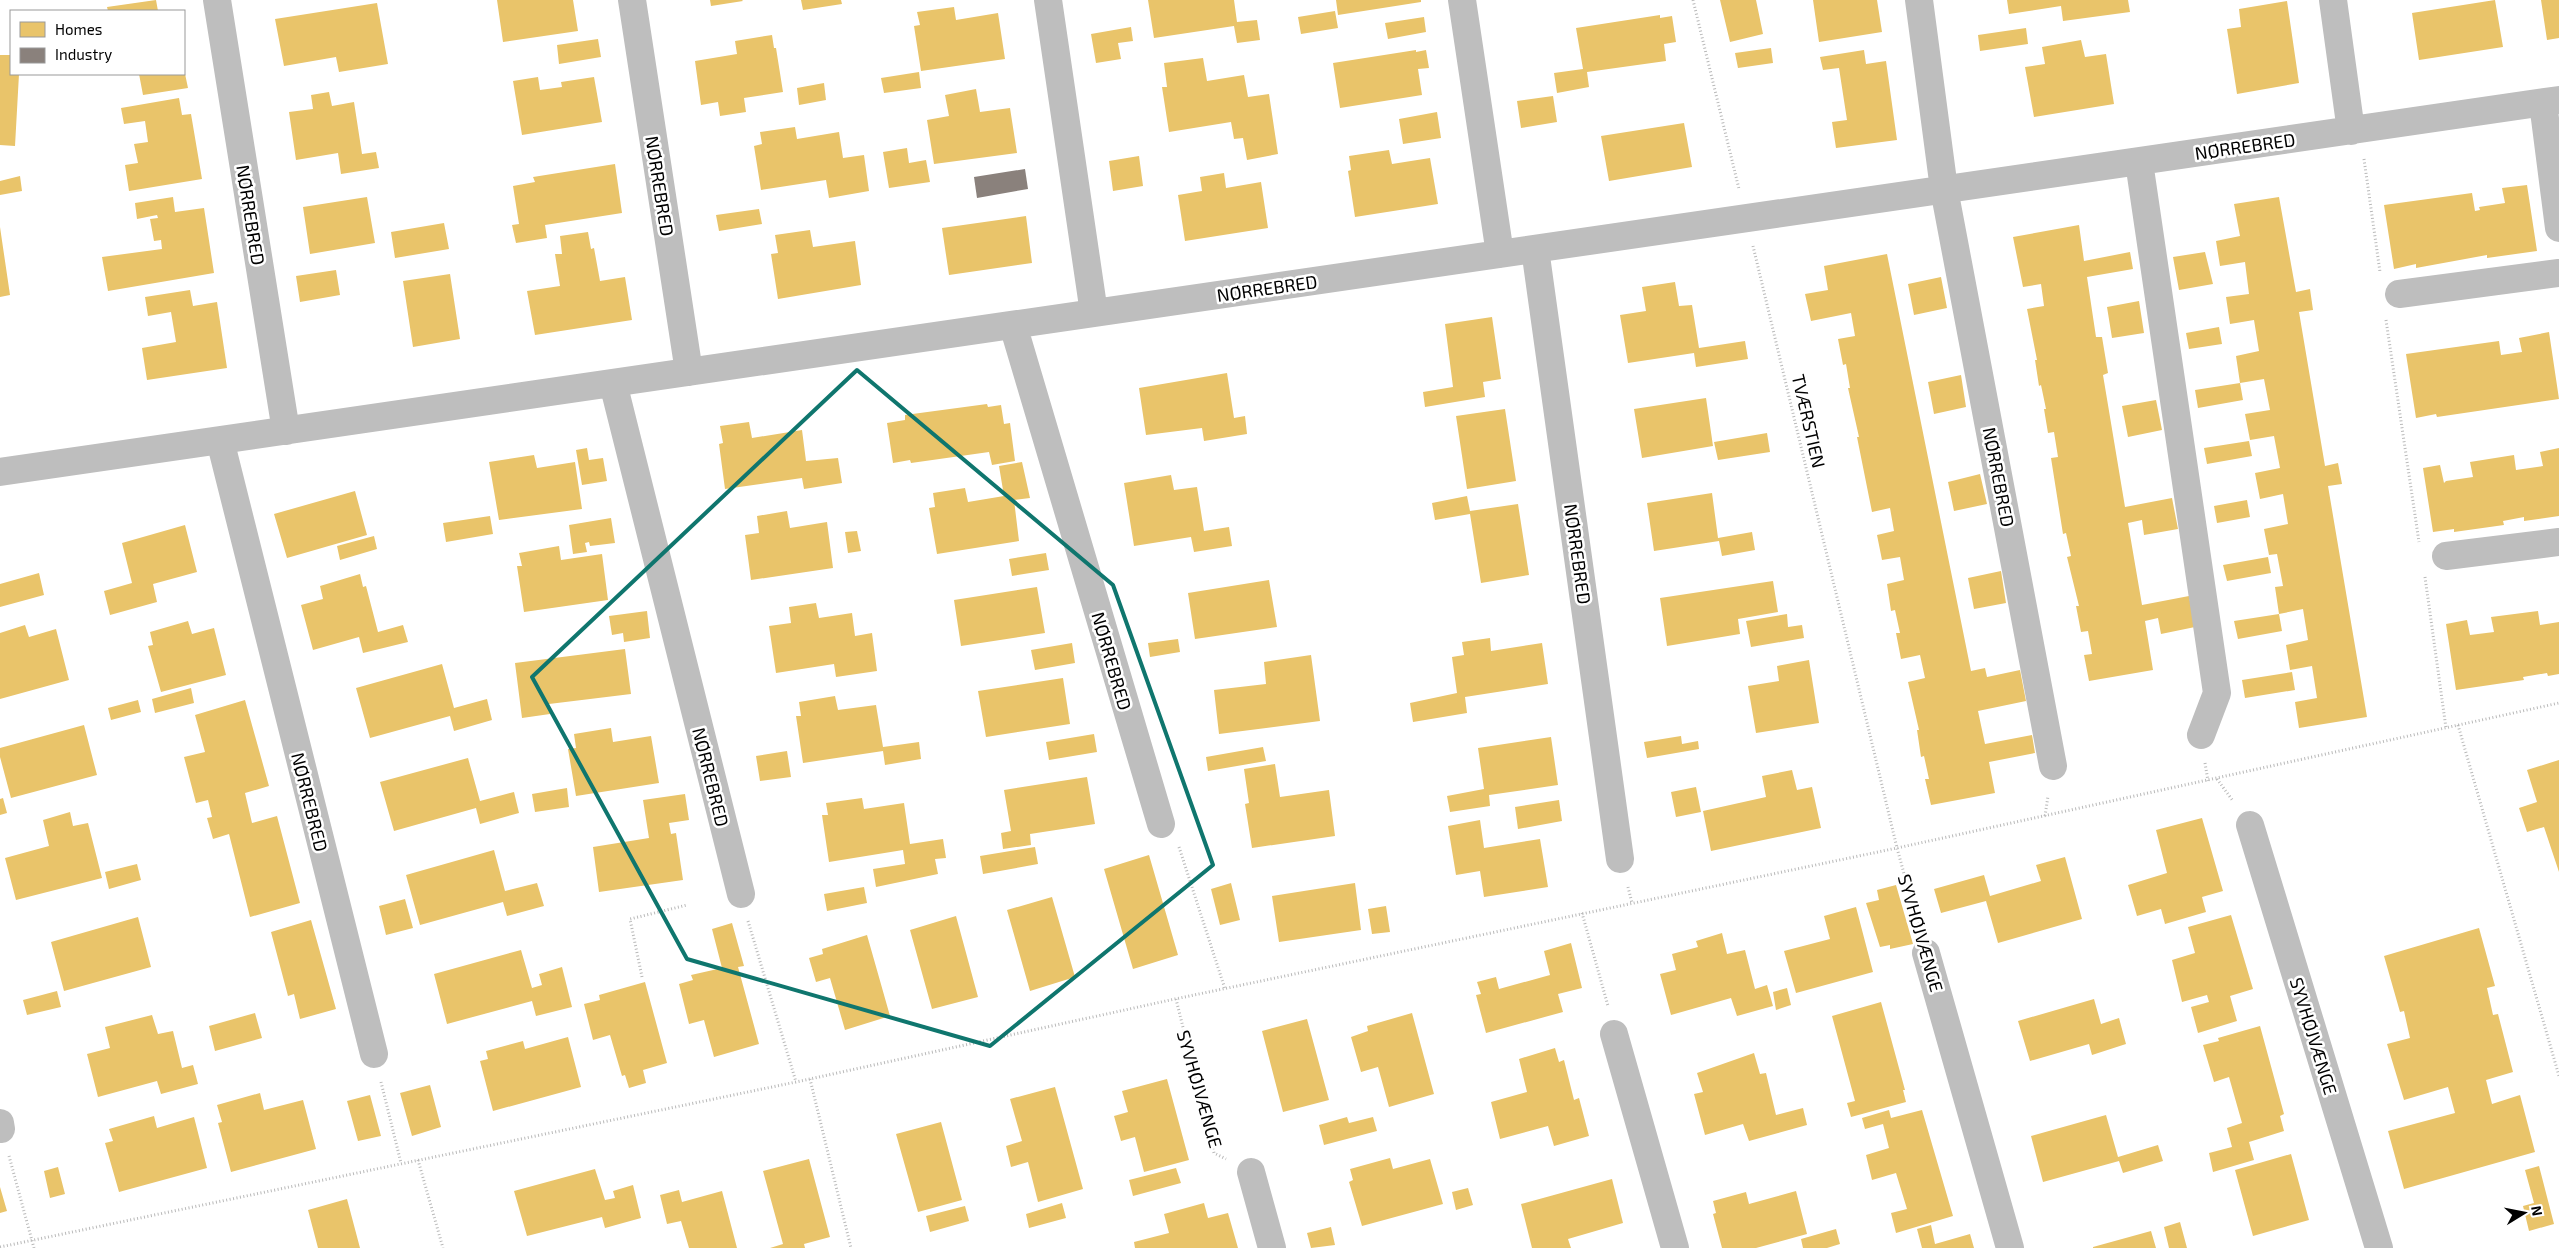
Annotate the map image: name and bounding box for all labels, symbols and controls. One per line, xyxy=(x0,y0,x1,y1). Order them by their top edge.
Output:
legend xyxy=(10,10,185,75)
text: Homes xyxy=(55,20,102,38)
text: Industry xyxy=(55,45,112,63)
street label: NØRREBRED xyxy=(2193,128,2297,164)
street label: NØRREBRED xyxy=(641,134,679,238)
street label: NØRREBRED xyxy=(232,163,270,267)
street label: NØRREBRED xyxy=(1215,270,1319,306)
street label: TVÆRSTIEN xyxy=(1788,372,1830,470)
street label: NØRREBRED xyxy=(1979,425,2019,529)
street label: NØRREBRED xyxy=(1560,502,1596,606)
street label: NØRREBRED xyxy=(1087,609,1137,713)
street label: NØRREBRED xyxy=(688,725,734,829)
street label: NØRREBRED xyxy=(287,750,333,854)
street label: SYVHØJVÆNGE xyxy=(1894,872,1948,994)
street label: SYVHØJVÆNGE xyxy=(2286,975,2342,1097)
street label: SYVHØJVÆNGE xyxy=(1173,1028,1227,1150)
north arrow xyxy=(2499,1188,2549,1238)
text: N xyxy=(2528,1204,2547,1217)

